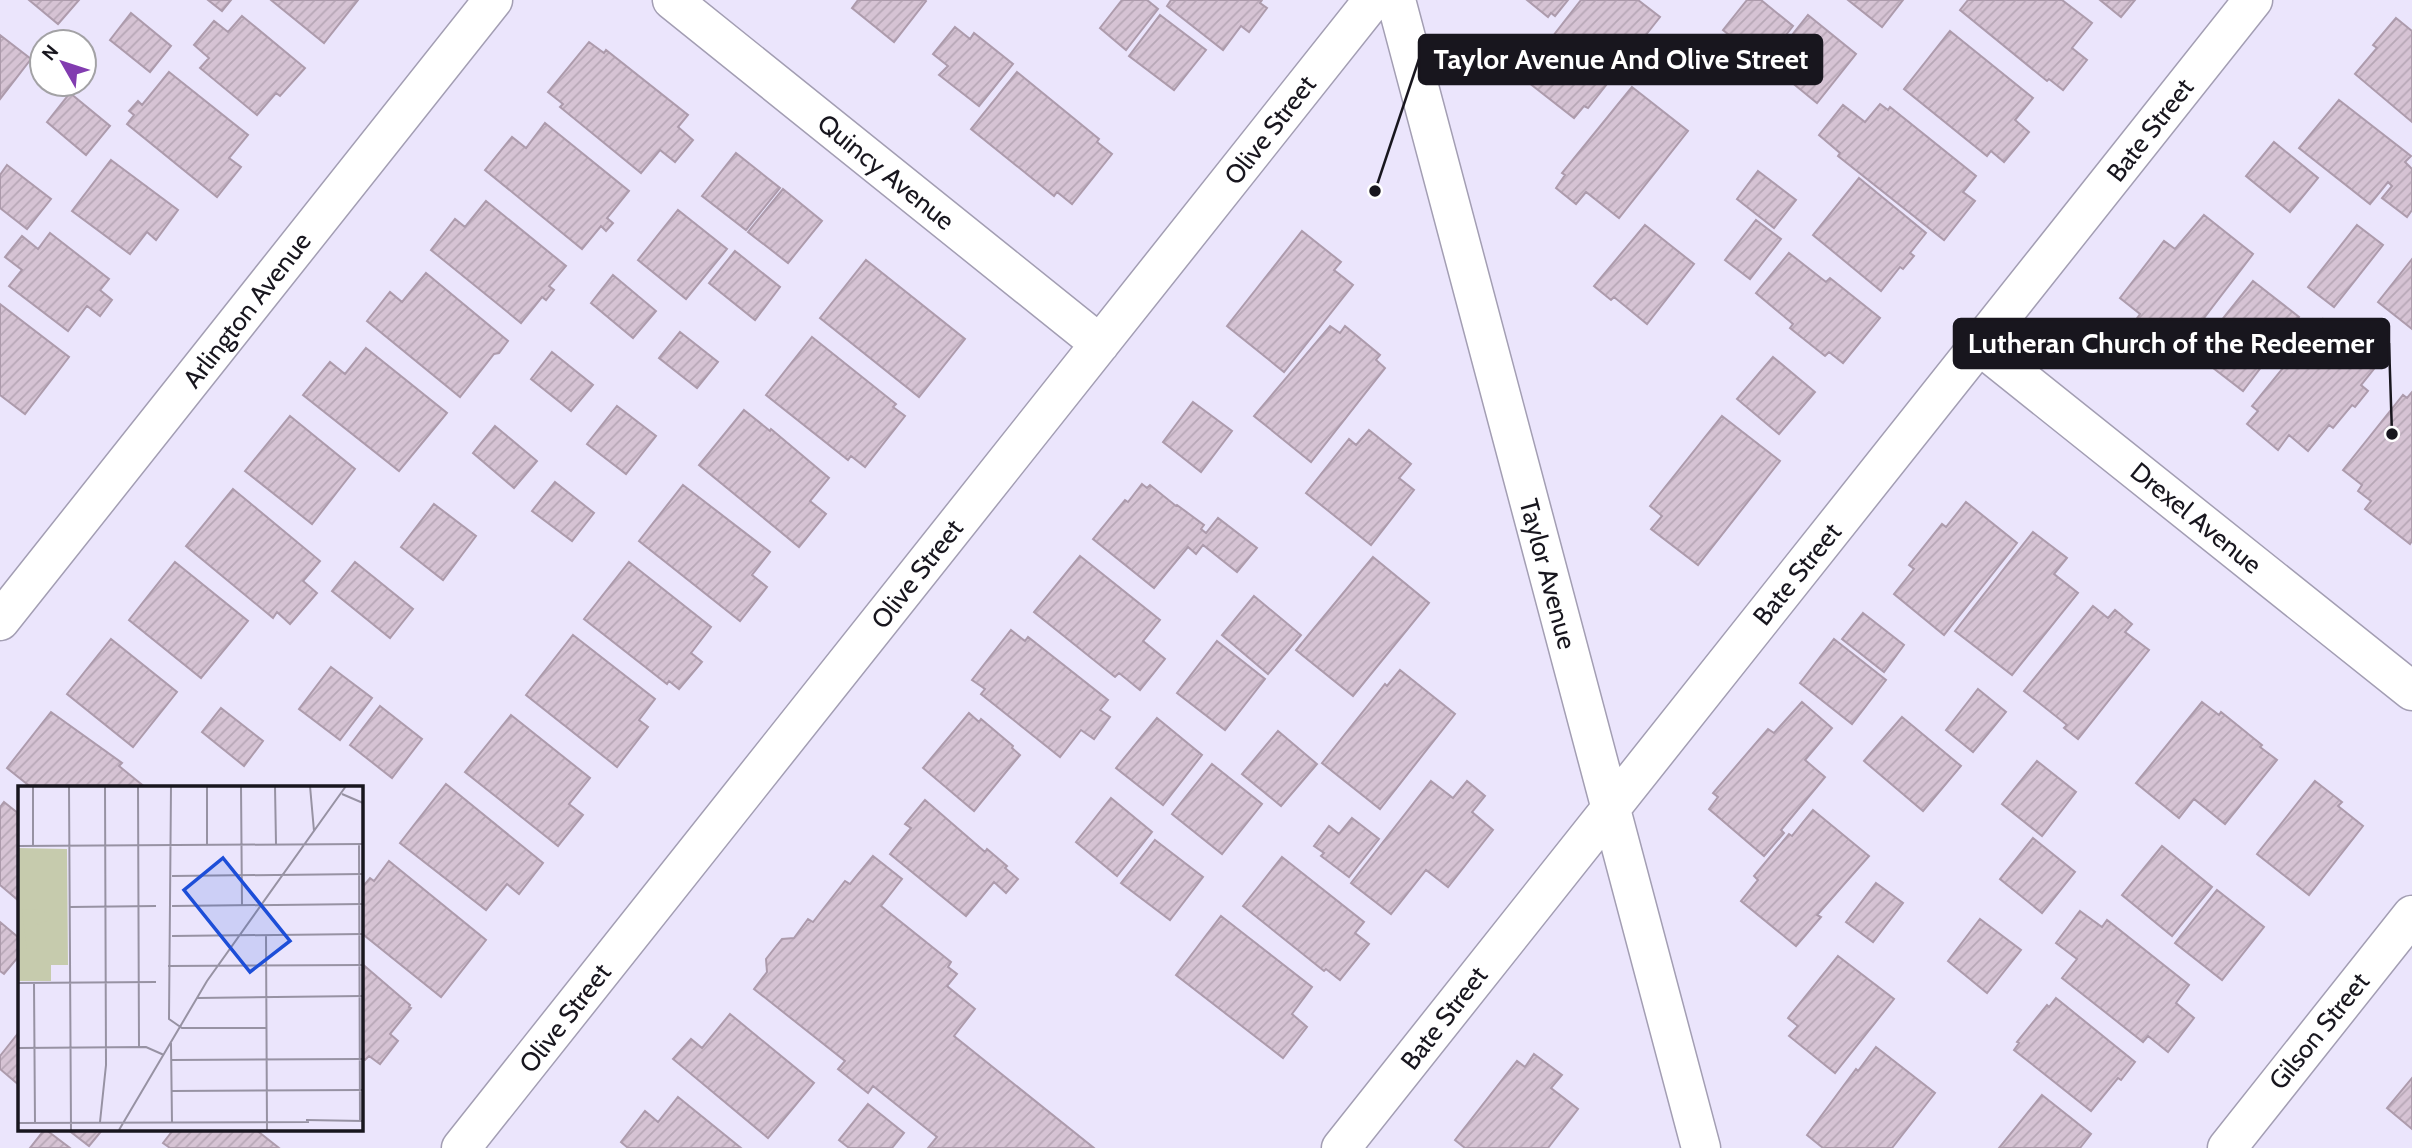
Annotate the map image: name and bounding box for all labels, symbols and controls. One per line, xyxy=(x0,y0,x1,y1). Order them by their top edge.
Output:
north arrow xyxy=(28,28,98,98)
callout: Taylor Avenue And Olive Street xyxy=(1419,35,1822,84)
text: N xyxy=(37,40,63,65)
text: Taylor Avenue And Olive Street xyxy=(1433,42,1809,76)
street label: Olive Street xyxy=(1217,69,1323,191)
street label: Bate Street xyxy=(2100,72,2200,188)
street label: Quincy Avenue xyxy=(811,107,961,237)
street label: Arlington Avenue xyxy=(176,226,318,394)
callout: Lutheran Church of the Redeemer xyxy=(1954,319,2389,368)
text: Lutheran Church of the Redeemer xyxy=(1968,326,2375,360)
street label: Drexel Avenue xyxy=(2124,455,2268,581)
street label: Taylor Avenue xyxy=(1513,495,1583,653)
street label: Olive Street xyxy=(864,513,970,635)
street label: Bate Street xyxy=(1746,516,1848,632)
inset map xyxy=(18,786,362,1130)
street label: Olive Street xyxy=(512,957,618,1079)
street label: Bate Street xyxy=(1394,960,1494,1076)
street label: Gilson Street xyxy=(2262,966,2376,1096)

